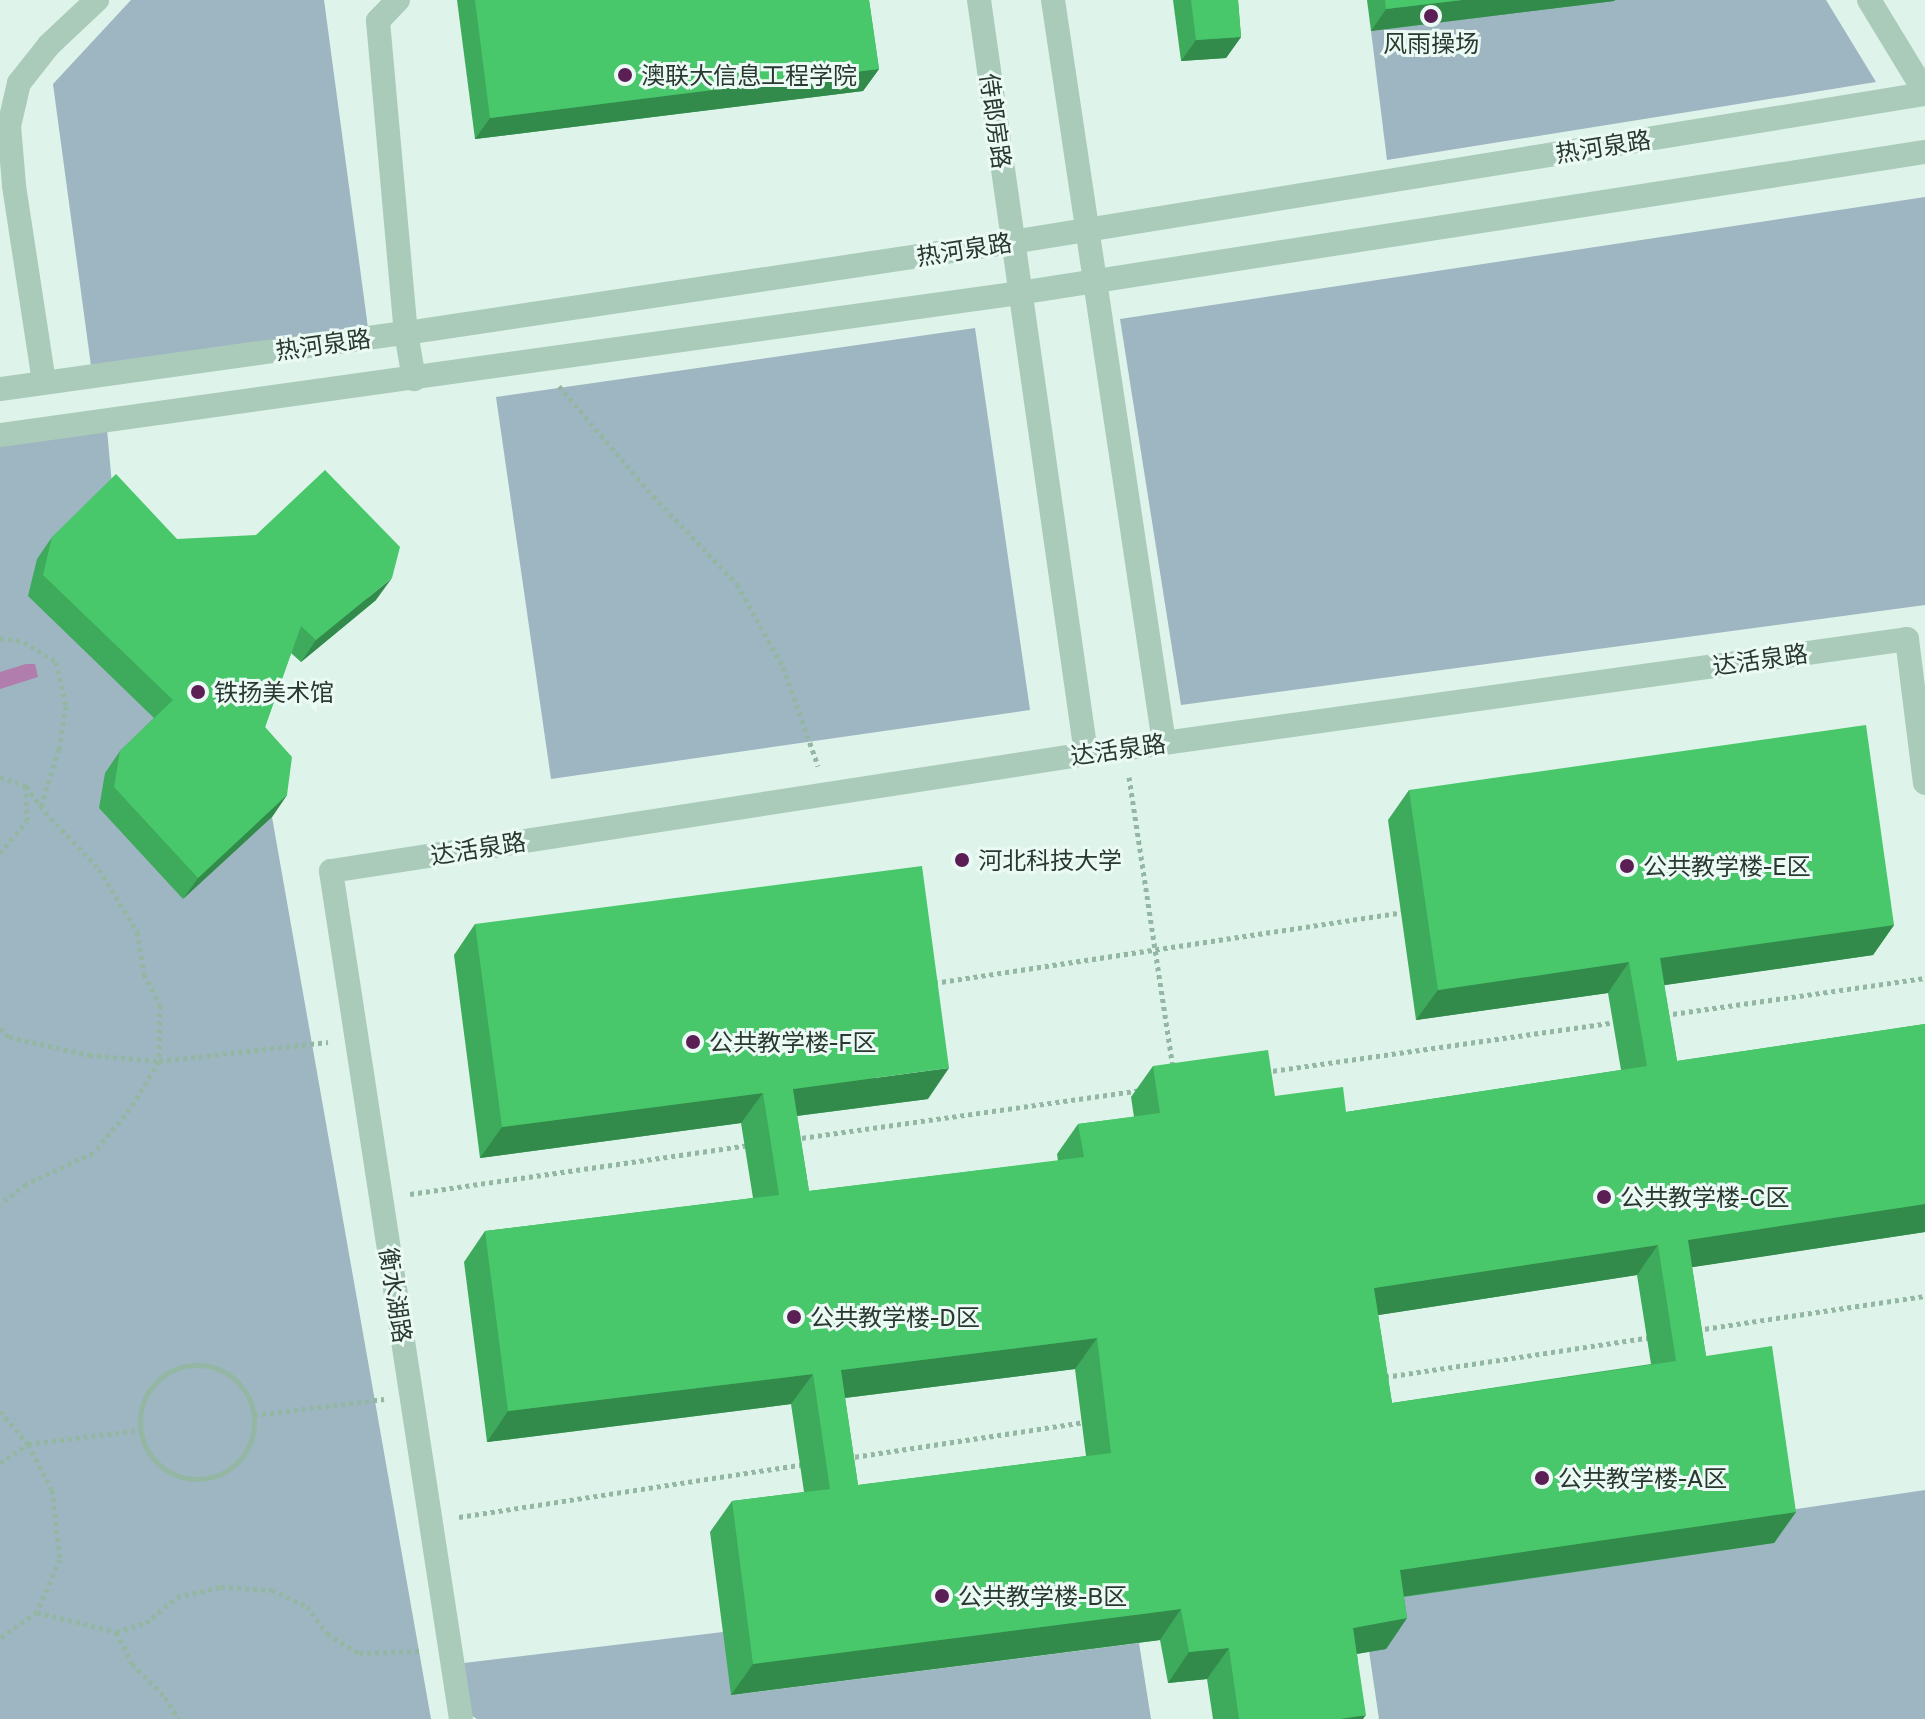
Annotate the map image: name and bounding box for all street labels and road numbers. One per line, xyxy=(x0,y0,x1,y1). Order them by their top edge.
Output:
street label: 侍郎房路 xyxy=(975,71,1017,171)
street label: 热河泉路 xyxy=(1553,124,1653,168)
street label: 热河泉路 xyxy=(914,227,1014,271)
street label: 热河泉路 xyxy=(273,323,373,365)
street label: 达活泉路 xyxy=(1710,638,1810,680)
street label: 达活泉路 xyxy=(1068,728,1168,770)
street label: 达活泉路 xyxy=(428,826,528,870)
street label: 衡水湖路 xyxy=(374,1245,418,1345)

